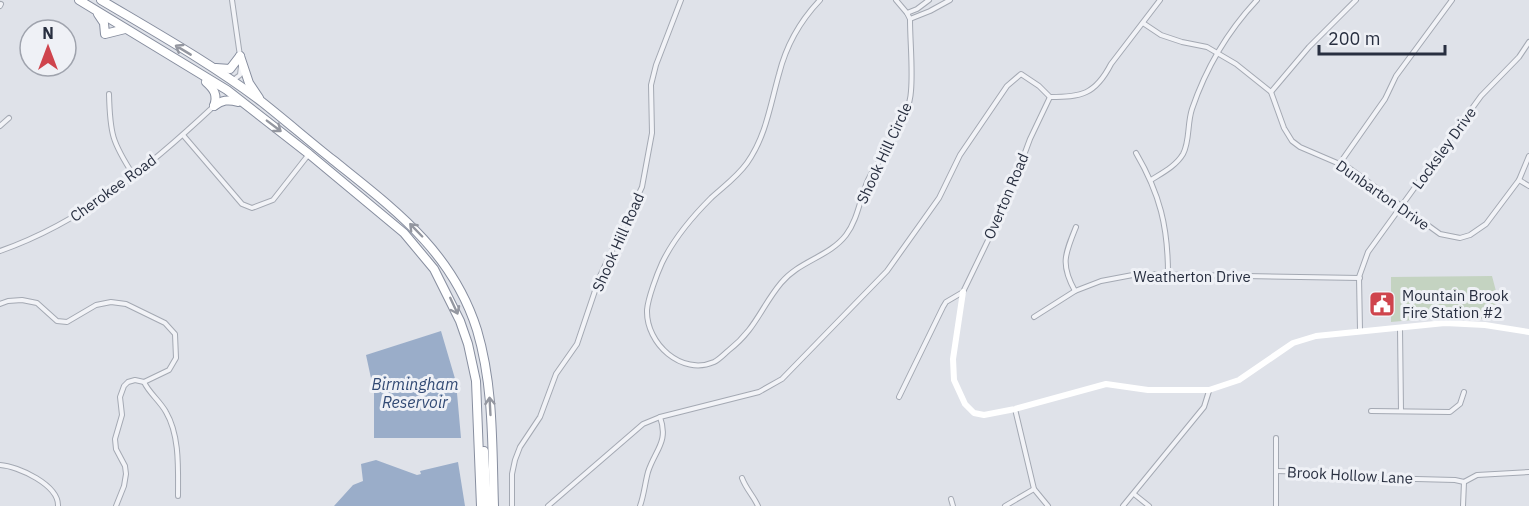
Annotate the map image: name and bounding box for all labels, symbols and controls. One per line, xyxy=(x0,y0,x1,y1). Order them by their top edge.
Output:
north arrow xyxy=(18,18,78,78)
scale bar xyxy=(1319,18,1445,56)
text: N xyxy=(42,23,54,43)
text: 200 m xyxy=(1328,27,1380,50)
one-way arrow xyxy=(175,43,192,55)
street label: Shook Hill Circle xyxy=(852,99,916,207)
street label: Locksley Drive xyxy=(1408,103,1480,193)
one-way arrow xyxy=(265,120,281,132)
street label: Cherokee Road xyxy=(66,150,160,226)
street label: Overton Road xyxy=(979,150,1033,242)
street label: Dunbarton Drive xyxy=(1333,156,1433,234)
street label: Shook Hill Road xyxy=(588,190,648,294)
one-way arrow xyxy=(408,223,423,238)
street label: Weatherton Drive xyxy=(1133,267,1251,286)
place label: Mountain Brook Fire Station #2 xyxy=(1402,286,1509,322)
public building icon: Mountain Brook Fire Station #2 xyxy=(1367,289,1397,319)
one-way arrow xyxy=(448,297,460,315)
water label: Birmingham Reservoir xyxy=(372,374,458,412)
one-way arrow xyxy=(484,396,495,416)
street label: Brook Hollow Lane xyxy=(1286,462,1414,488)

